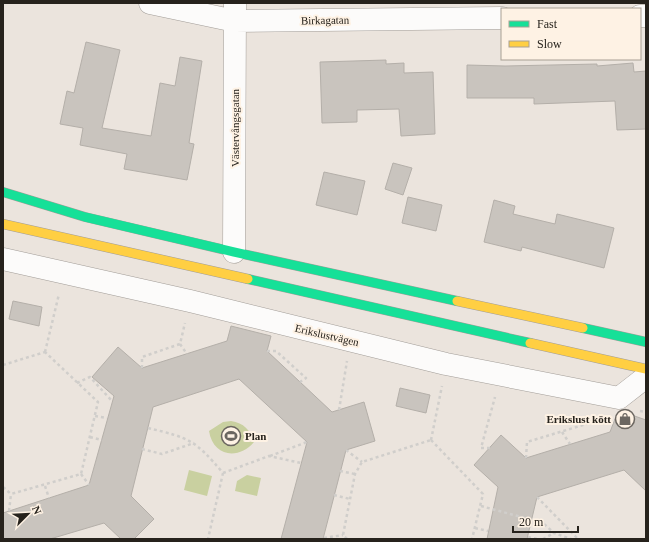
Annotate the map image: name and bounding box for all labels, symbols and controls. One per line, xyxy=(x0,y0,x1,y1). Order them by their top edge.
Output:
legend xyxy=(501,8,641,60)
street label: Birkagatan xyxy=(301,14,350,26)
text: Fast xyxy=(537,17,558,31)
text: Slow xyxy=(537,37,562,51)
street label: Västervångsgatan xyxy=(229,88,241,167)
street label: Erikslustvägen xyxy=(294,322,361,348)
shop icon: Erikslust kött xyxy=(614,408,636,430)
place label: Erikslust kött xyxy=(547,413,611,425)
sports icon: Plan xyxy=(220,425,242,447)
place label: Plan xyxy=(245,430,266,442)
north arrow xyxy=(8,494,48,534)
text: N xyxy=(30,504,44,516)
scale bar xyxy=(513,508,578,534)
text: 20 m xyxy=(519,515,544,529)

